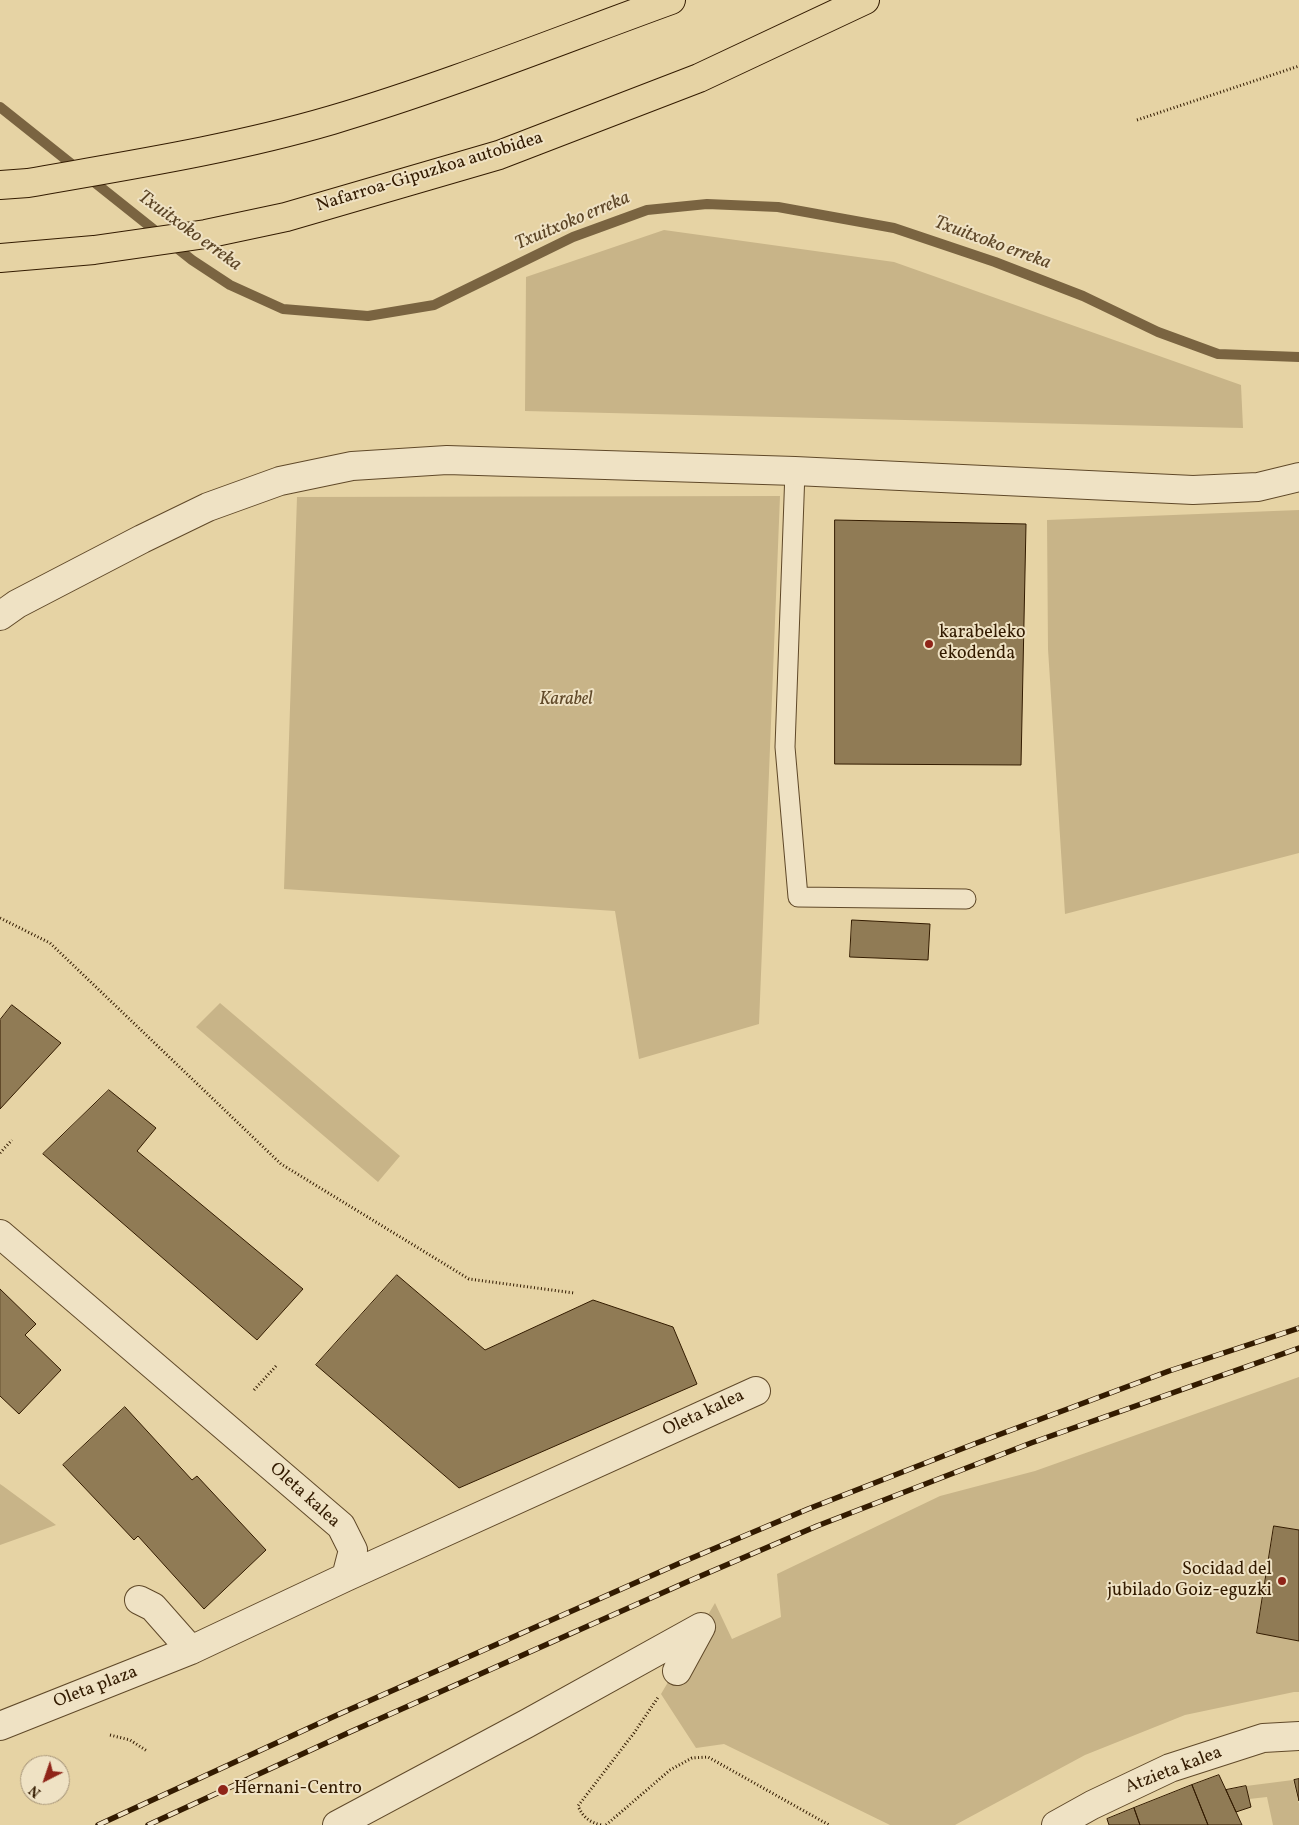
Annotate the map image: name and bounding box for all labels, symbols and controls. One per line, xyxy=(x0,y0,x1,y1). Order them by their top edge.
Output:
street label: Nafarroa-Gipuzkoa autobidea xyxy=(314,128,546,218)
water label: Txuitxoko erreka xyxy=(133,187,245,277)
water label: Txuitxoko erreka xyxy=(512,188,634,256)
water label: Txuitxoko erreka xyxy=(930,212,1054,276)
place label: karabeleko ekodenda xyxy=(939,623,1026,666)
marker: karabeleko ekodenda xyxy=(923,638,935,650)
park label: Karabel xyxy=(539,690,593,712)
street label: Oleta kalea xyxy=(660,1386,748,1442)
street label: Oleta kalea xyxy=(264,1459,344,1533)
place label: Socidad del jubilado Goiz-eguzki xyxy=(1107,1560,1272,1602)
marker: Socidad del jubilado Goiz-eguzki xyxy=(1276,1575,1288,1587)
street label: Oleta plaza xyxy=(51,1662,141,1714)
street label: Atzieta kalea xyxy=(1122,1743,1226,1799)
north arrow xyxy=(20,1755,70,1805)
place label: Hernani-Centro xyxy=(234,1779,362,1801)
text: N xyxy=(25,1780,46,1801)
marker: Hernani-Centro xyxy=(216,1783,230,1797)

